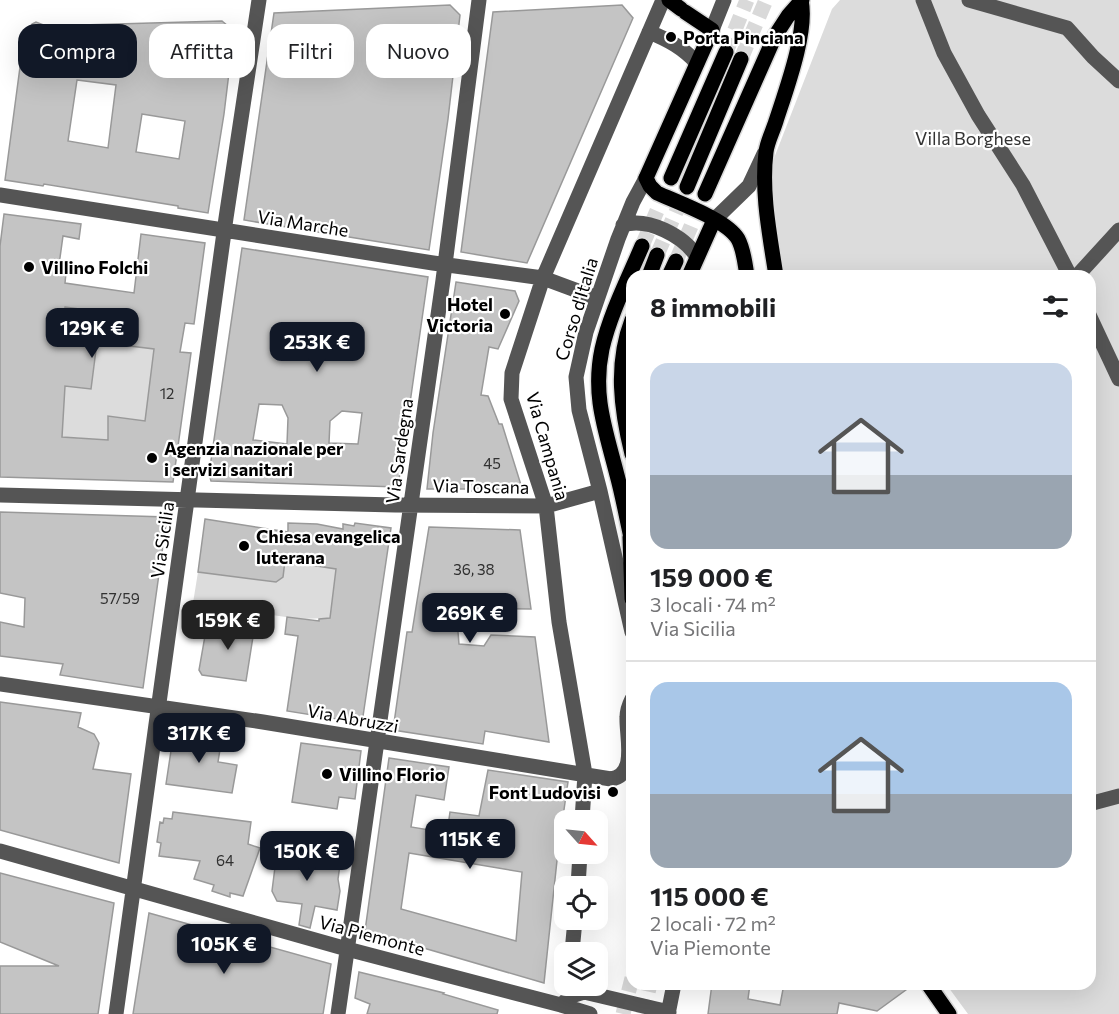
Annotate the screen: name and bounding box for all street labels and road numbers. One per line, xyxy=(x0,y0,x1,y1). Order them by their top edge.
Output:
street label: Via Marche xyxy=(256,205,350,241)
street label: Corso d'Italia xyxy=(550,255,602,363)
street label: Via Campania xyxy=(522,389,574,503)
street label: Via Sardegna xyxy=(381,397,417,505)
street label: Via Toscana xyxy=(432,474,530,498)
street label: Via Sicilia xyxy=(146,500,178,580)
street label: Via Abruzzi xyxy=(305,699,401,737)
street label: Via Piemonte xyxy=(317,910,427,960)

